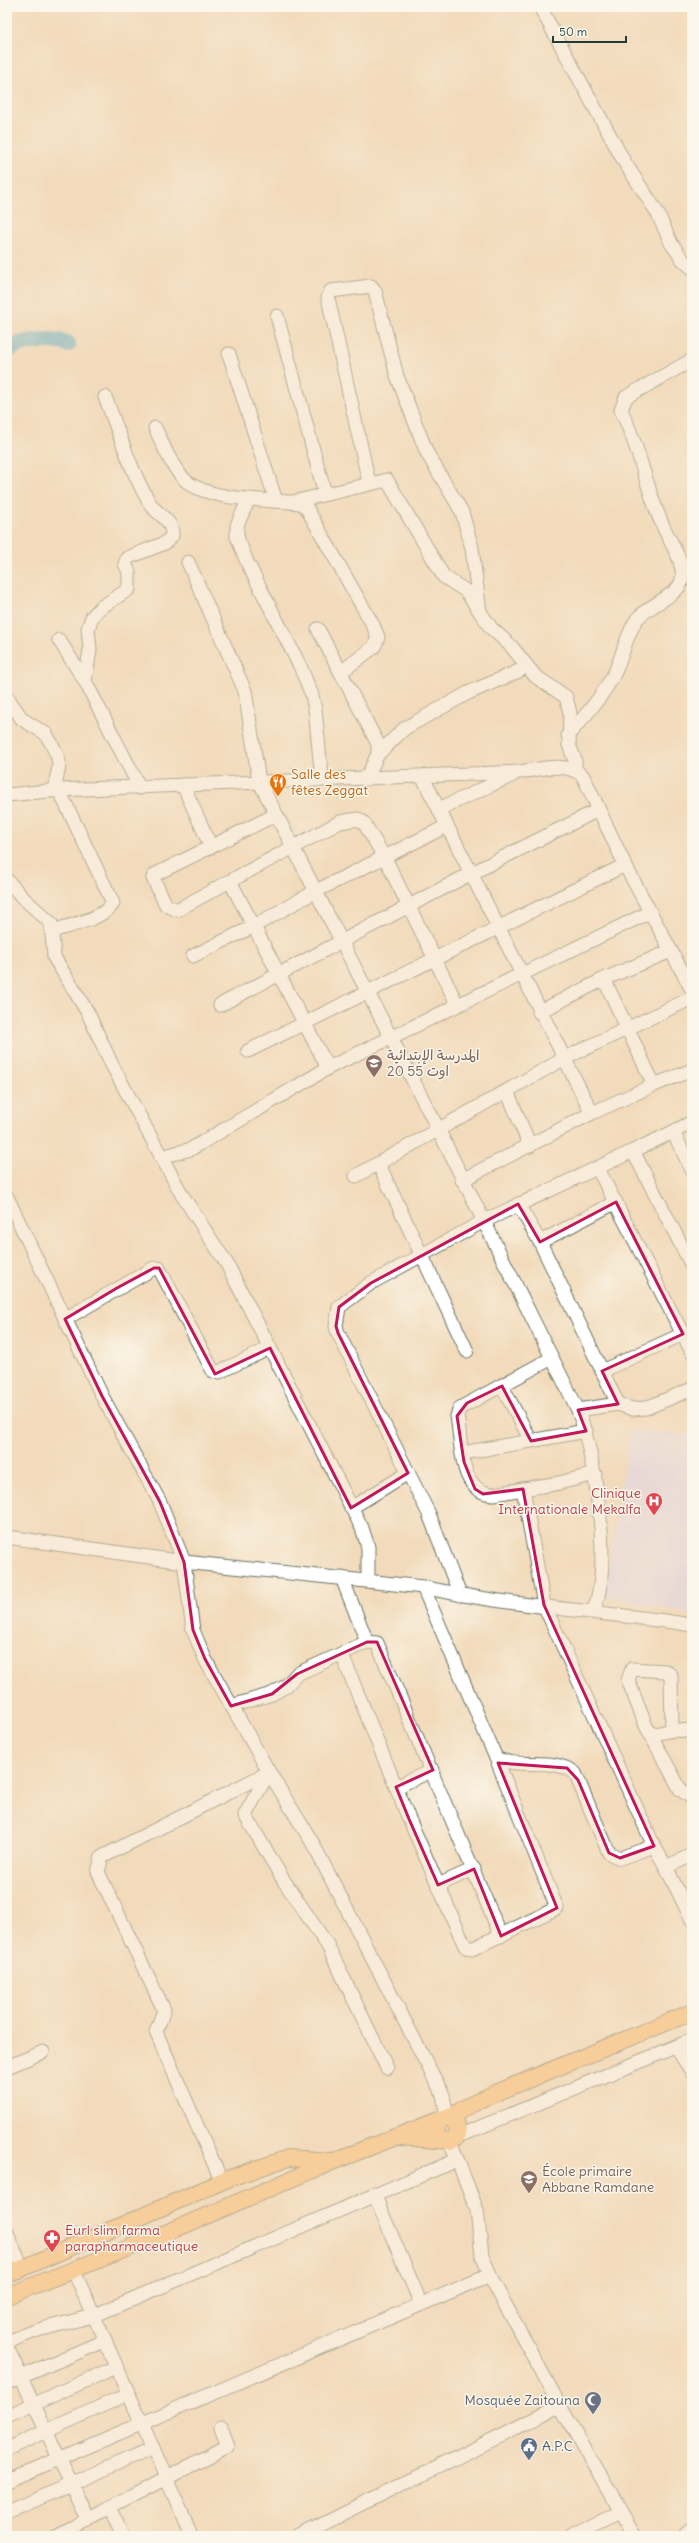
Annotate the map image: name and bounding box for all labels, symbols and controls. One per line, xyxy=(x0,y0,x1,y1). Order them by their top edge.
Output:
scale bar xyxy=(553,18,626,44)
text: 50 m xyxy=(559,24,588,39)
place label: Salle des fêtes Zeggat xyxy=(291,765,368,799)
restaurant icon: Salle des fêtes Zeggat xyxy=(268,772,288,797)
place label: المدرسة الإبتدائية 20 اوت 55 xyxy=(387,1046,479,1080)
school or university icon: المدرسة الإبتدائية 20 اوت 55 xyxy=(364,1053,384,1078)
place label: Clinique Internationale Mekalfa xyxy=(498,1484,641,1518)
hospital icon: Clinique Internationale Mekalfa xyxy=(644,1491,664,1516)
place label: École primaire Abbane Ramdane xyxy=(542,2162,654,2196)
school or university icon: École primaire Abbane Ramdane xyxy=(519,2169,539,2194)
place label: Eurl slim farma parapharmaceutique xyxy=(65,2221,198,2255)
pharmacy icon: Eurl slim farma parapharmaceutique xyxy=(42,2228,62,2253)
mosque icon: Mosquée Zaitouna xyxy=(583,2390,603,2415)
place label: Mosquée Zaitouna xyxy=(465,2391,580,2409)
public building icon: A.P.C xyxy=(519,2436,539,2461)
place label: A.P.C xyxy=(542,2437,573,2455)

